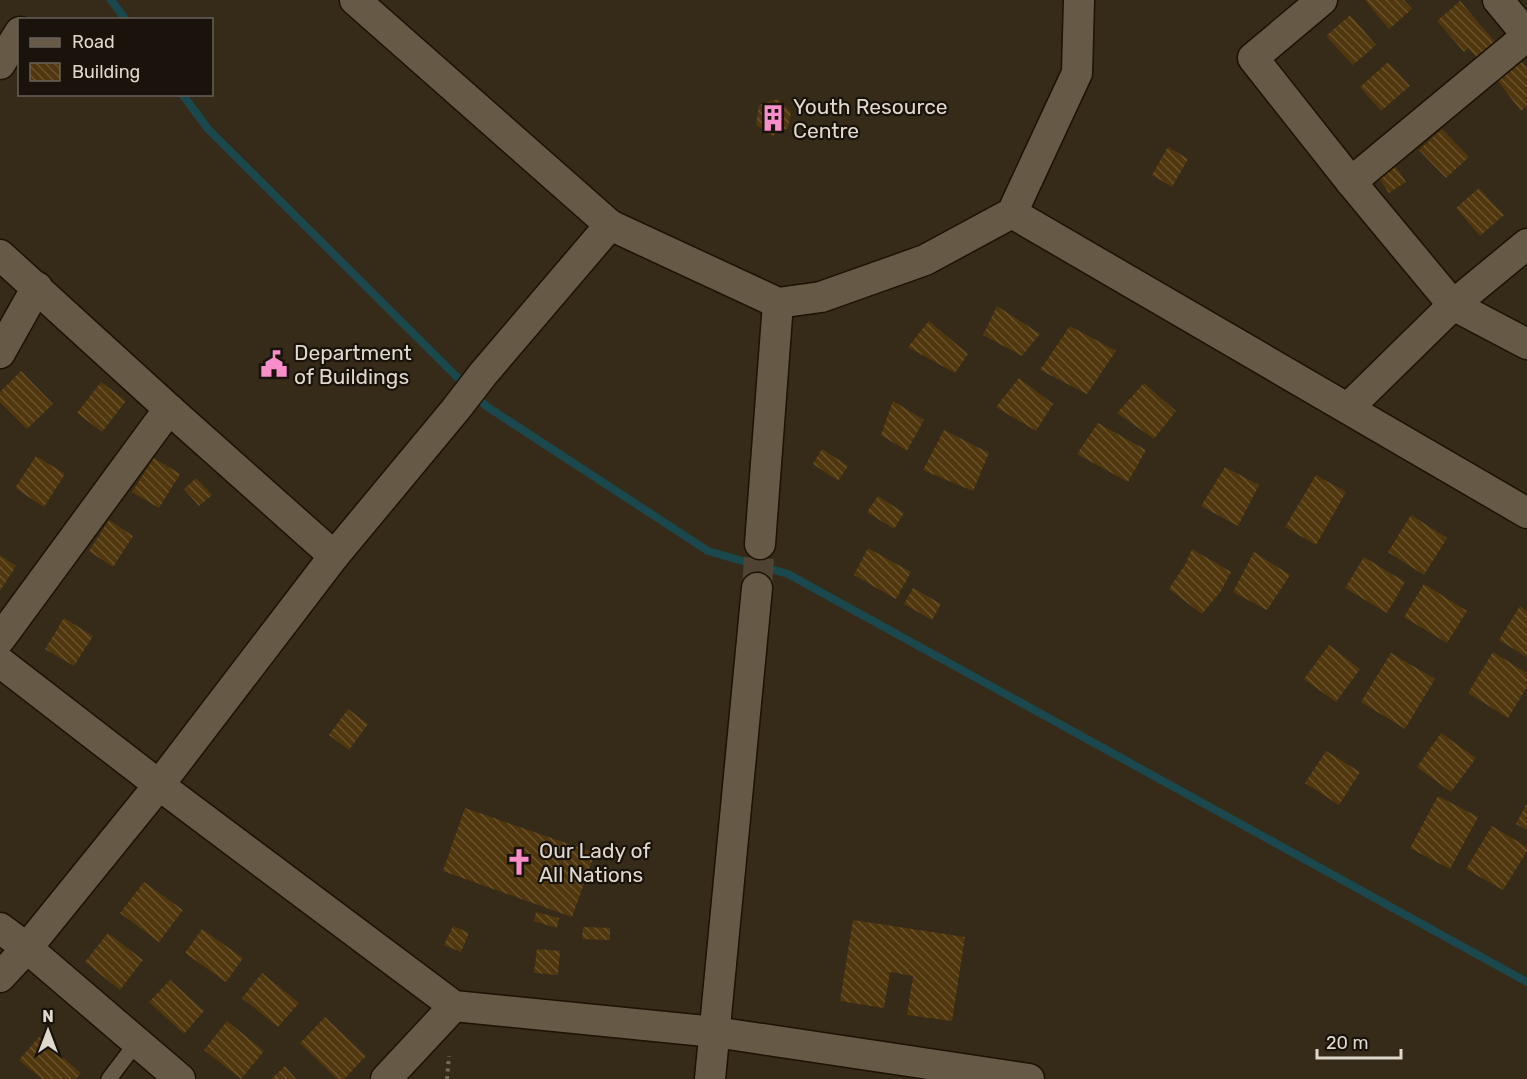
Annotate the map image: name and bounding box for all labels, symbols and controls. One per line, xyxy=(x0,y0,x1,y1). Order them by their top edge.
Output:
legend xyxy=(18,18,213,96)
text: Road xyxy=(72,31,115,53)
text: Building xyxy=(72,61,140,83)
place label: Youth Resource Centre xyxy=(793,94,948,143)
building icon: Youth Resource Centre xyxy=(758,103,788,133)
place label: Department of Buildings xyxy=(294,340,412,389)
public building icon: Department of Buildings xyxy=(259,349,289,379)
place label: Our Lady of All Nations xyxy=(539,838,651,887)
church icon: Our Lady of All Nations xyxy=(504,847,534,877)
north arrow xyxy=(18,1001,78,1061)
text: N xyxy=(42,1007,54,1026)
scale bar xyxy=(1317,1022,1401,1060)
text: 20 m xyxy=(1326,1032,1368,1054)

